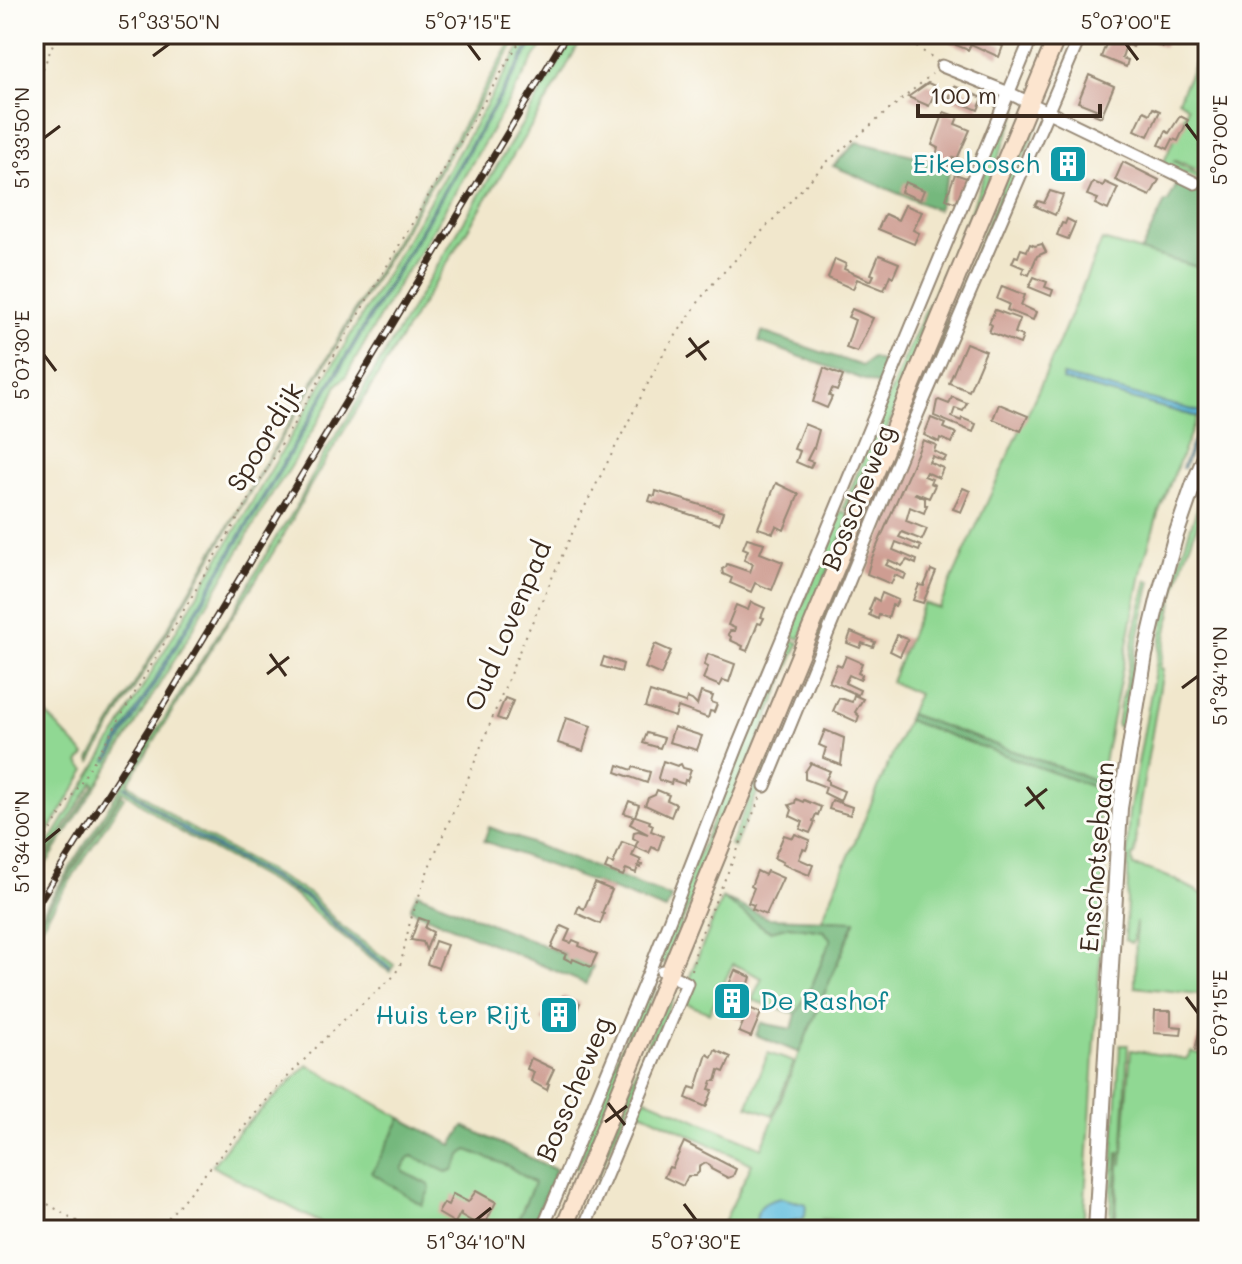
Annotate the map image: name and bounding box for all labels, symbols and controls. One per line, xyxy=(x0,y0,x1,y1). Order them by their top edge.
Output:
text: 51°33'50"N xyxy=(118,8,220,34)
text: 5°07'15"E xyxy=(425,8,511,34)
text: 5°07'00"E xyxy=(1081,8,1171,34)
scale bar xyxy=(918,68,1100,118)
text: 100 m xyxy=(930,79,997,110)
text: 51°33'50"N xyxy=(8,87,34,189)
text: 5°07'00"E xyxy=(1206,95,1232,185)
building icon: Eikebosch xyxy=(1047,143,1089,185)
place label: Eikebosch xyxy=(913,146,1040,180)
text: 5°07'30"E xyxy=(8,310,34,400)
street label: Spoordijk xyxy=(218,376,310,497)
street label: Bosscheweg xyxy=(812,420,902,575)
street label: Oud Lovenpad xyxy=(456,535,558,716)
text: 51°34'10"N xyxy=(1206,626,1232,726)
street label: Enschotsebaan xyxy=(1071,760,1121,953)
text: 51°34'00"N xyxy=(8,791,34,893)
text: 5°07'15"E xyxy=(1206,970,1232,1056)
building icon: De Rashof xyxy=(711,980,753,1022)
place label: De Rashof xyxy=(760,983,889,1017)
building icon: Huis ter Rijt xyxy=(538,994,580,1036)
place label: Huis ter Rijt xyxy=(376,997,531,1031)
street label: Bosscheweg xyxy=(527,1011,619,1166)
text: 51°34'10"N xyxy=(426,1228,526,1254)
text: 5°07'30"E xyxy=(651,1228,741,1254)

